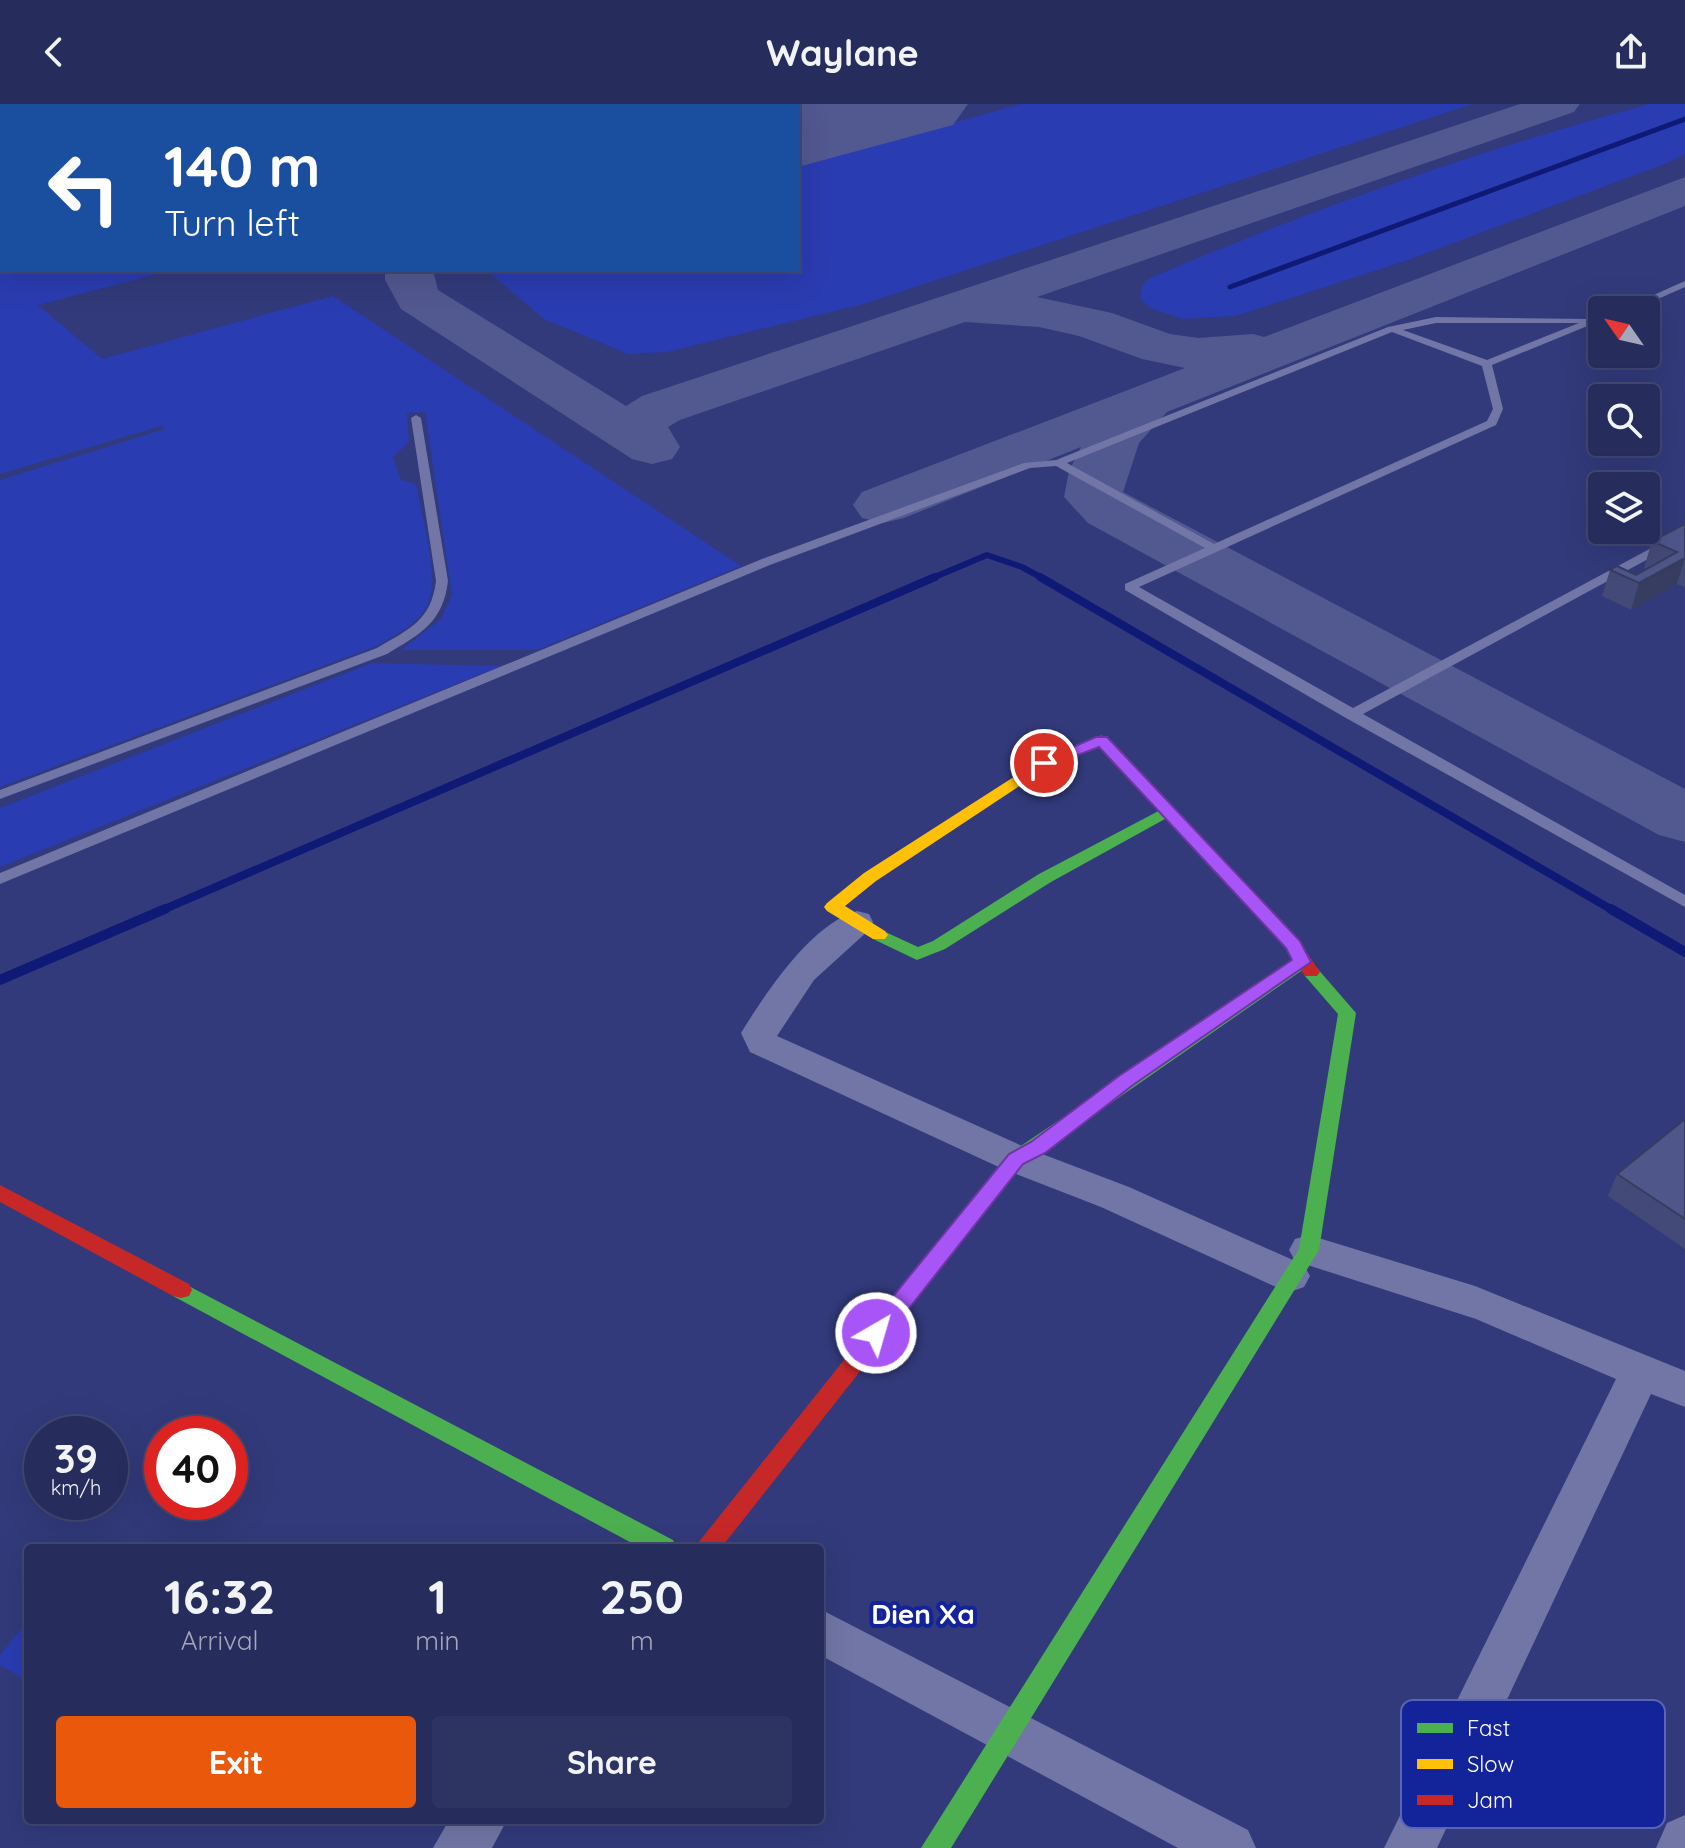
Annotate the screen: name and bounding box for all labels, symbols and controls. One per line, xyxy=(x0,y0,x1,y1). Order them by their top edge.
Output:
icon: back xyxy=(32,30,76,74)
text: Waylane xyxy=(766,30,919,75)
icon: share xyxy=(1609,30,1653,74)
text: 140 m xyxy=(164,131,320,201)
icon: left xyxy=(32,136,136,240)
text: Turn left xyxy=(164,200,300,245)
north arrow xyxy=(1588,296,1660,368)
map controls xyxy=(1588,296,1660,544)
button: search xyxy=(1588,384,1660,456)
button: layers xyxy=(1588,472,1660,544)
pin xyxy=(1010,729,1078,797)
icon: arrive xyxy=(1022,741,1066,785)
position arrow xyxy=(834,1291,918,1375)
speed limit sign: 40 xyxy=(144,1416,248,1520)
text: 39 xyxy=(54,1433,98,1483)
text: km/h xyxy=(51,1475,101,1500)
text: 16:32 xyxy=(164,1566,275,1626)
text: 1 xyxy=(428,1566,447,1626)
text: 250 xyxy=(600,1566,684,1626)
district label: Dien Xa xyxy=(871,1596,975,1631)
text: Arrival xyxy=(181,1624,259,1657)
text: min xyxy=(415,1624,460,1657)
text: m xyxy=(630,1624,654,1657)
legend xyxy=(1401,1700,1665,1828)
text: Fast xyxy=(1467,1714,1510,1742)
button: Exit xyxy=(56,1716,416,1808)
button: Share xyxy=(432,1716,792,1808)
text: Slow xyxy=(1467,1750,1514,1778)
text: Jam xyxy=(1467,1786,1513,1814)

